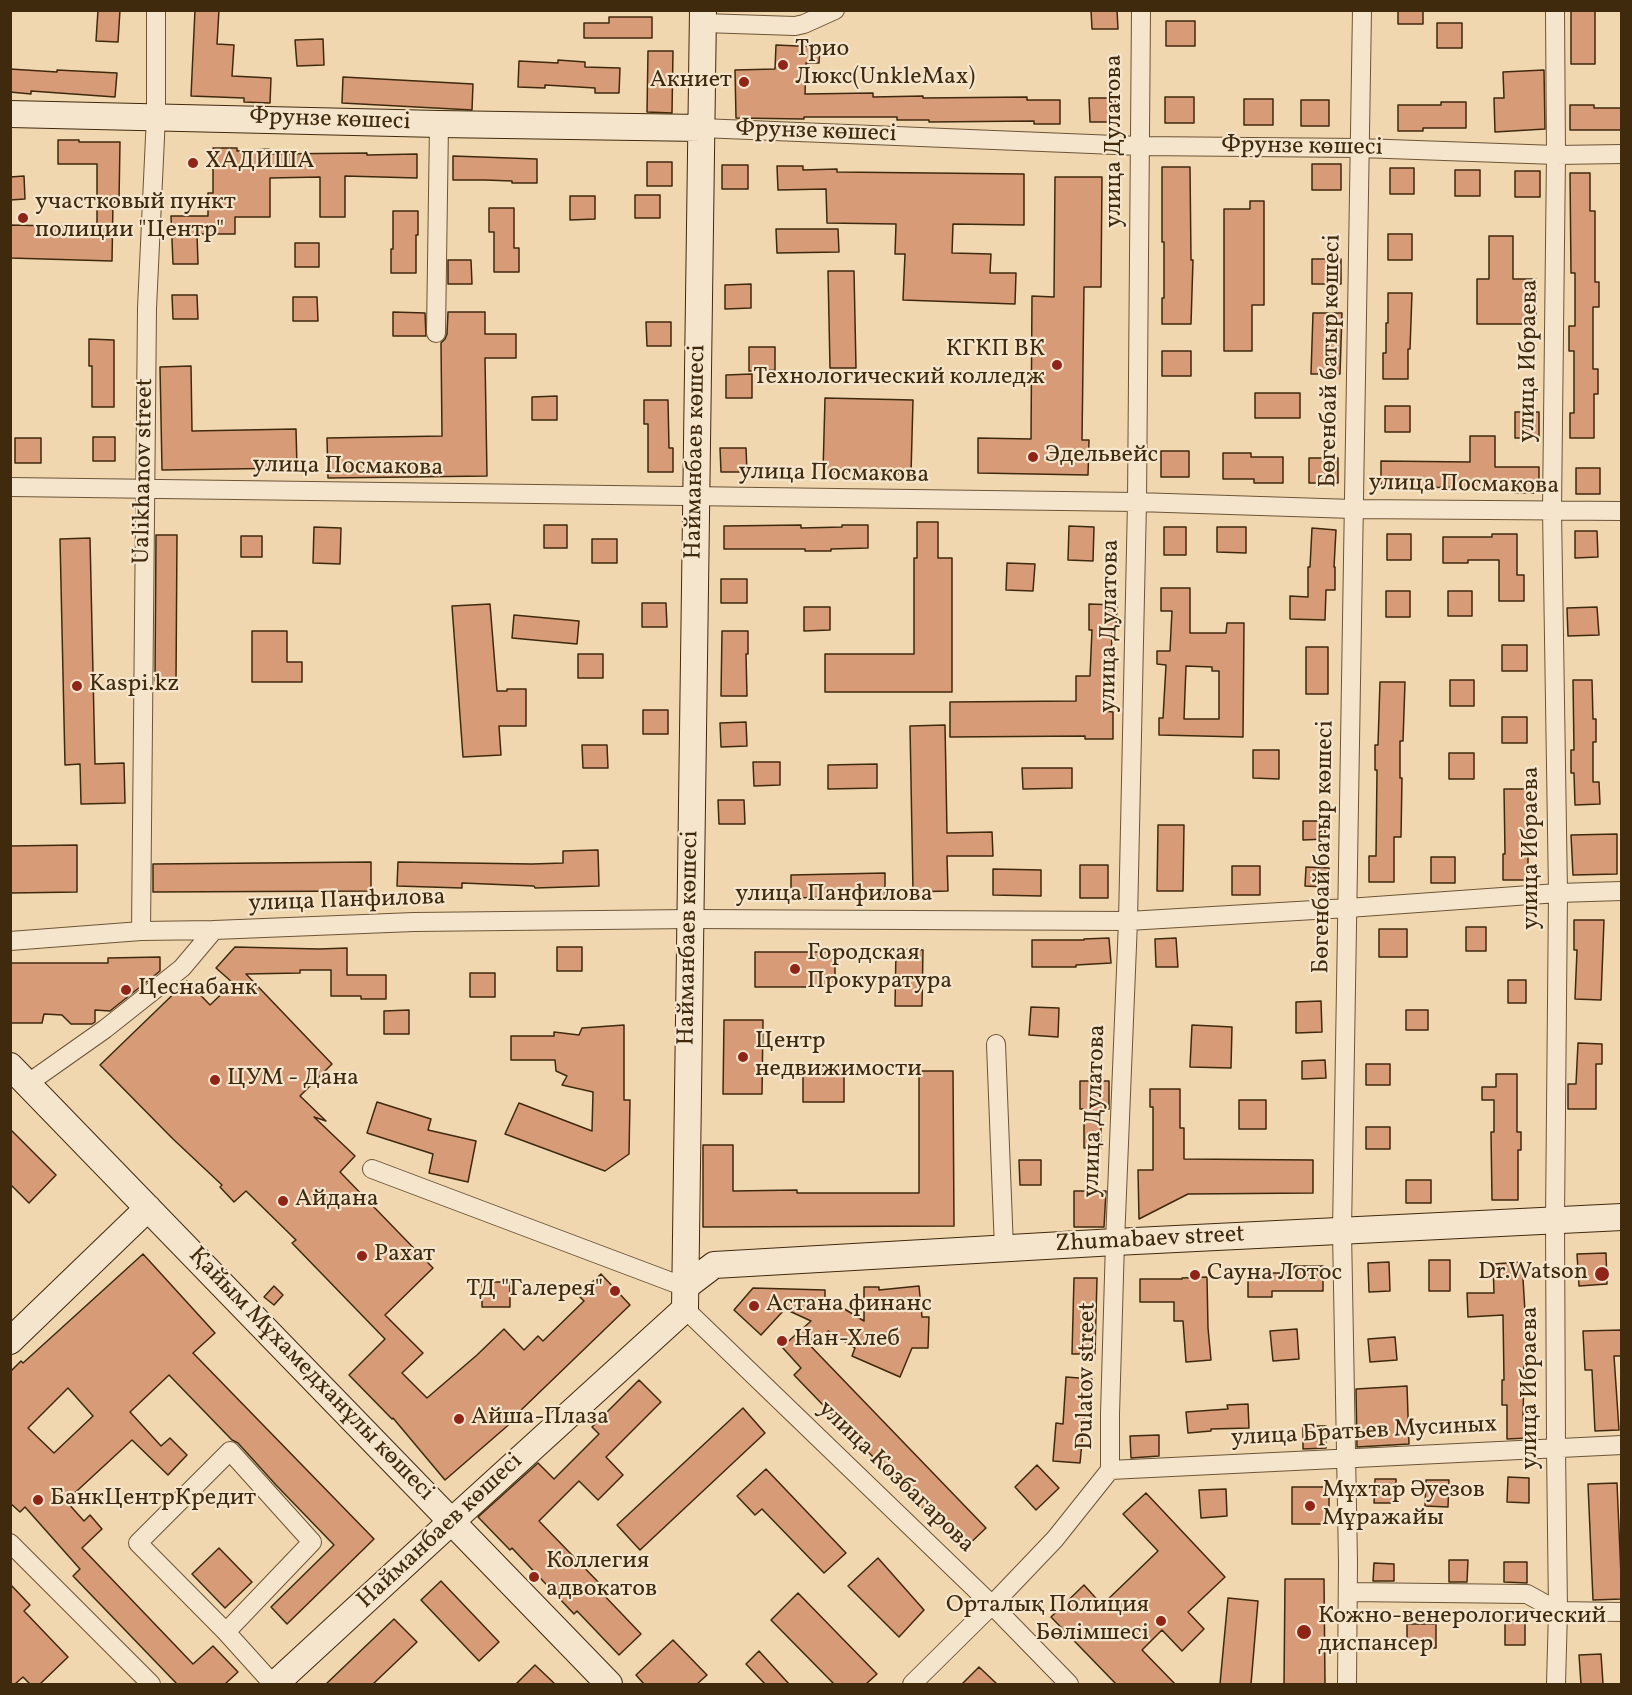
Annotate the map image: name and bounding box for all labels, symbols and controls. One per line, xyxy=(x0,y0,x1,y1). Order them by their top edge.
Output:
place label: Трио Люкс(UnkleMax) xyxy=(795,37,975,93)
street label: улица Дулатова xyxy=(1102,54,1130,228)
marker: Трио Люкс(UnkleMax) xyxy=(776,58,790,72)
place label: Акниет xyxy=(650,68,732,96)
marker: Акниет xyxy=(737,75,751,89)
street label: Фрунзе көшесі xyxy=(249,104,411,138)
street label: Фрунзе көшесі xyxy=(735,116,897,150)
street label: Фрунзе көшесі xyxy=(1221,132,1383,164)
place label: ХАДИША xyxy=(205,149,315,177)
marker: ХАДИША xyxy=(186,156,200,170)
place label: участковый пункт полиции "Центр" xyxy=(35,190,236,246)
marker: участковый пункт полиции "Центр" xyxy=(16,211,30,225)
street label: Бөгенбай батыр көшесі xyxy=(1315,234,1349,488)
street label: улица Ибраева xyxy=(1514,279,1546,443)
place label: КГКП ВК Технологический колледж xyxy=(753,337,1045,393)
street label: Найманбаев көшесі xyxy=(681,344,713,560)
marker: КГКП ВК Технологический колледж xyxy=(1050,358,1064,372)
street label: Ualikhanov street xyxy=(129,378,161,564)
place label: Эдельвейс xyxy=(1045,443,1158,471)
marker: Эдельвейс xyxy=(1026,450,1040,464)
street label: улица Посмакова xyxy=(252,452,444,484)
street label: улица Посмакова xyxy=(738,459,930,491)
street label: улица Посмакова xyxy=(1368,470,1560,502)
street label: улица Дулатова xyxy=(1095,539,1127,713)
place label: Kaspi.kz xyxy=(89,672,179,700)
marker: Kaspi.kz xyxy=(70,679,84,693)
street label: Бөгенбай батыр көшесі xyxy=(1308,720,1342,974)
street label: улица Ибраева xyxy=(1519,766,1547,930)
street label: Найманбаев көшесі xyxy=(674,830,706,1046)
street label: улица Панфилова xyxy=(735,882,933,910)
street label: улица Панфилова xyxy=(248,884,446,920)
place label: Городская Прокуратура xyxy=(807,941,952,997)
marker: Городская Прокуратура xyxy=(788,962,802,976)
place label: Цеснабанк xyxy=(138,976,258,1004)
marker: Цеснабанк xyxy=(119,983,133,997)
street label: улица Дулатова xyxy=(1079,1024,1113,1198)
place label: Центр недвижимости xyxy=(755,1029,922,1085)
marker: Центр недвижимости xyxy=(736,1050,750,1064)
place label: ЦУМ - Дана xyxy=(227,1066,359,1094)
marker: ЦУМ - Дана xyxy=(208,1073,222,1087)
place label: Айдана xyxy=(295,1187,379,1215)
marker: Айдана xyxy=(276,1194,290,1208)
street label: Zhumabaev street xyxy=(1054,1222,1246,1260)
street label: Қайым Мұхамедханұлы көшесі xyxy=(181,1242,439,1508)
place label: Рахат xyxy=(374,1242,435,1270)
marker: Рахат xyxy=(355,1249,369,1263)
place label: Dr.Watson xyxy=(1478,1260,1588,1288)
place label: Сауна Лотос xyxy=(1207,1261,1342,1289)
marker: Dr.Watson xyxy=(1593,1265,1611,1283)
marker: Сауна Лотос xyxy=(1188,1268,1202,1282)
place label: ТД "Галерея" xyxy=(466,1277,603,1305)
marker: ТД "Галерея" xyxy=(608,1284,622,1298)
place label: Астана финанс xyxy=(766,1292,932,1320)
marker: Астана финанс xyxy=(747,1299,761,1313)
street label: Dulatov street xyxy=(1072,1302,1104,1450)
street label: улица Ибраева xyxy=(1518,1306,1546,1470)
place label: Нан-Хлеб xyxy=(794,1327,900,1355)
marker: Нан-Хлеб xyxy=(775,1334,789,1348)
street label: улица Козбагарова xyxy=(811,1396,979,1560)
place label: Айша-Плаза xyxy=(471,1405,609,1433)
marker: Айша-Плаза xyxy=(452,1412,466,1426)
street label: улица Братьев Мусиных xyxy=(1230,1412,1498,1454)
street label: Найманбаев көшесі xyxy=(353,1448,529,1616)
place label: Мұхтар Әуезов Мұражайы xyxy=(1322,1478,1485,1534)
place label: БанкЦентрКредит xyxy=(50,1486,256,1514)
marker: БанкЦентрКредит xyxy=(31,1493,45,1507)
marker: Мұхтар Әуезов Мұражайы xyxy=(1303,1499,1317,1513)
place label: Коллегия адвокатов xyxy=(546,1549,657,1605)
marker: Коллегия адвокатов xyxy=(527,1570,541,1584)
place label: Орталық Полиция Бөлімшесі xyxy=(946,1593,1149,1649)
place label: Кожно-венерологический диспансер xyxy=(1318,1604,1606,1660)
marker: Орталық Полиция Бөлімшесі xyxy=(1154,1614,1168,1628)
marker: Кожно-венерологический диспансер xyxy=(1295,1623,1313,1641)

